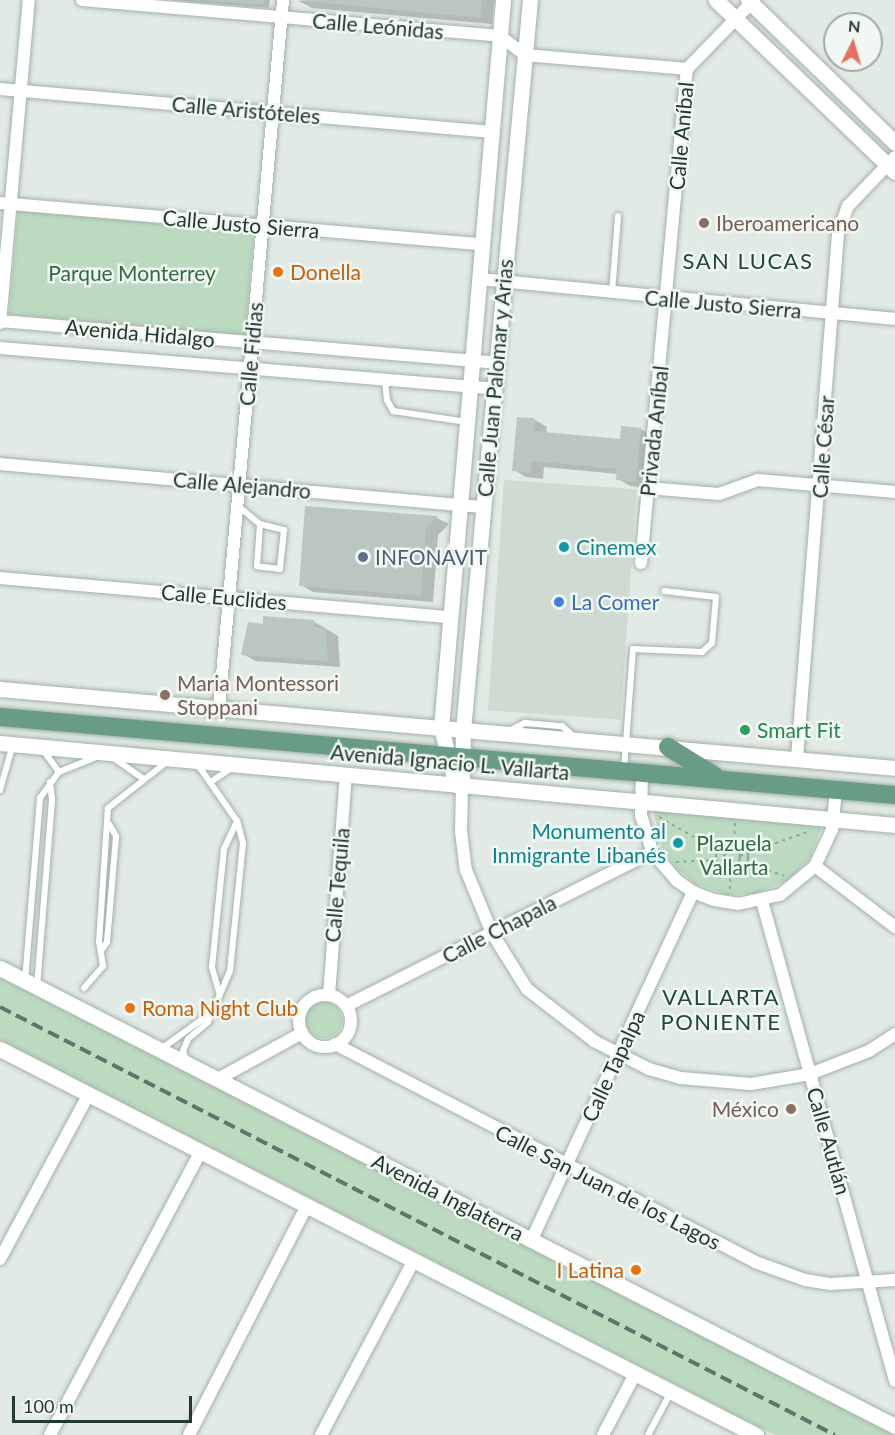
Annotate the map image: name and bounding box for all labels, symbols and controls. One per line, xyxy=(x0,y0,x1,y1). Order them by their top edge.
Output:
street label: Calle Leónidas xyxy=(311,8,445,44)
north arrow xyxy=(823,12,883,72)
text: N xyxy=(847,16,861,36)
street label: Calle Aníbal xyxy=(664,80,698,192)
street label: Calle Aristóteles xyxy=(170,91,322,129)
street label: Calle Justo Sierra xyxy=(161,205,321,243)
place label: Iberoamericano xyxy=(716,210,859,236)
marker: Iberoamericano xyxy=(697,216,711,230)
district label: SAN LUCAS xyxy=(683,248,813,274)
street label: Calle Juan Palomar y Arias xyxy=(472,257,518,499)
place label: Donella xyxy=(290,259,361,285)
park label: Parque Monterrey xyxy=(48,260,216,286)
marker: Donella xyxy=(271,265,285,279)
street label: Calle Justo Sierra xyxy=(643,285,803,323)
street label: Calle Fidias xyxy=(234,301,268,407)
street label: Avenida Hidalgo xyxy=(64,314,216,352)
street label: Privada Aníbal xyxy=(635,364,673,498)
street label: Calle César xyxy=(807,395,839,499)
street label: Calle Alejandro xyxy=(172,466,312,504)
place label: Cinemex xyxy=(576,534,657,560)
marker: Cinemex xyxy=(557,540,571,554)
place label: INFONAVIT xyxy=(375,544,487,570)
marker: INFONAVIT xyxy=(356,550,370,564)
street label: Calle Euclides xyxy=(160,579,288,615)
place label: La Comer xyxy=(571,589,659,615)
marker: La Comer xyxy=(552,595,566,609)
place label: Maria Montessori Stoppani xyxy=(177,670,339,720)
marker: Maria Montessori Stoppani xyxy=(158,688,172,702)
place label: Smart Fit xyxy=(757,717,841,743)
marker: Smart Fit xyxy=(738,723,752,737)
street label: Avenida Ignacio L. Vallarta xyxy=(329,739,571,785)
place label: Monumento al Inmigrante Libanés xyxy=(492,818,666,868)
street label: Calle Tequila xyxy=(319,826,355,944)
park label: Plazuela Vallarta xyxy=(696,830,772,880)
marker: Monumento al Inmigrante Libanés xyxy=(671,836,685,850)
street label: Calle Chapala xyxy=(438,889,560,969)
district label: VALLARTA PONIENTE xyxy=(661,983,781,1034)
place label: Roma Night Club xyxy=(142,995,298,1021)
marker: Roma Night Club xyxy=(123,1001,137,1015)
street label: Calle Tapalpa xyxy=(576,1006,650,1126)
street label: Calle Autlán xyxy=(802,1084,856,1198)
place label: México xyxy=(712,1096,779,1122)
marker: México xyxy=(784,1102,798,1116)
street label: Calle San Juan de los Lagos xyxy=(491,1119,725,1255)
street label: Avenida Inglaterra xyxy=(368,1148,528,1246)
place label: I Latina xyxy=(557,1257,624,1283)
marker: I Latina xyxy=(629,1263,643,1277)
scale bar xyxy=(15,1384,195,1422)
text: 100 m xyxy=(23,1395,74,1417)

